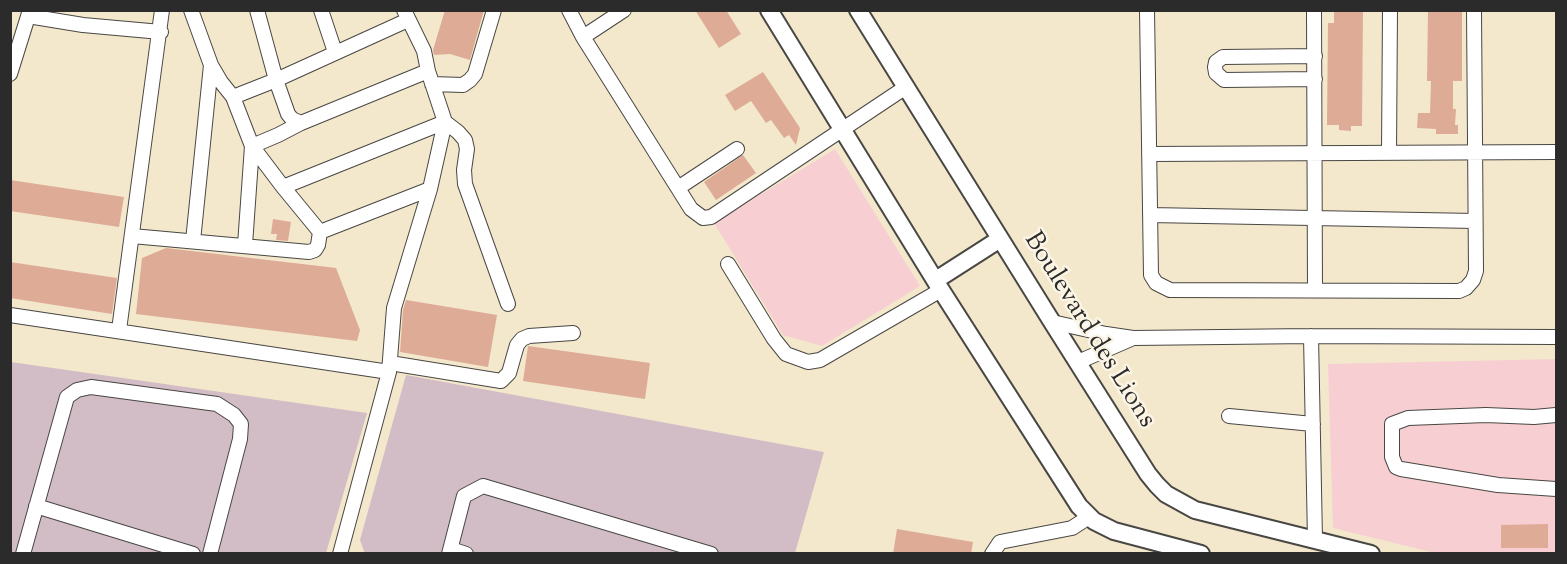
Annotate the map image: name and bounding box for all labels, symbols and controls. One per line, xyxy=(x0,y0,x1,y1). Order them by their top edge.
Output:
street label: Boulevard des Lions xyxy=(1015,228,1161,434)

